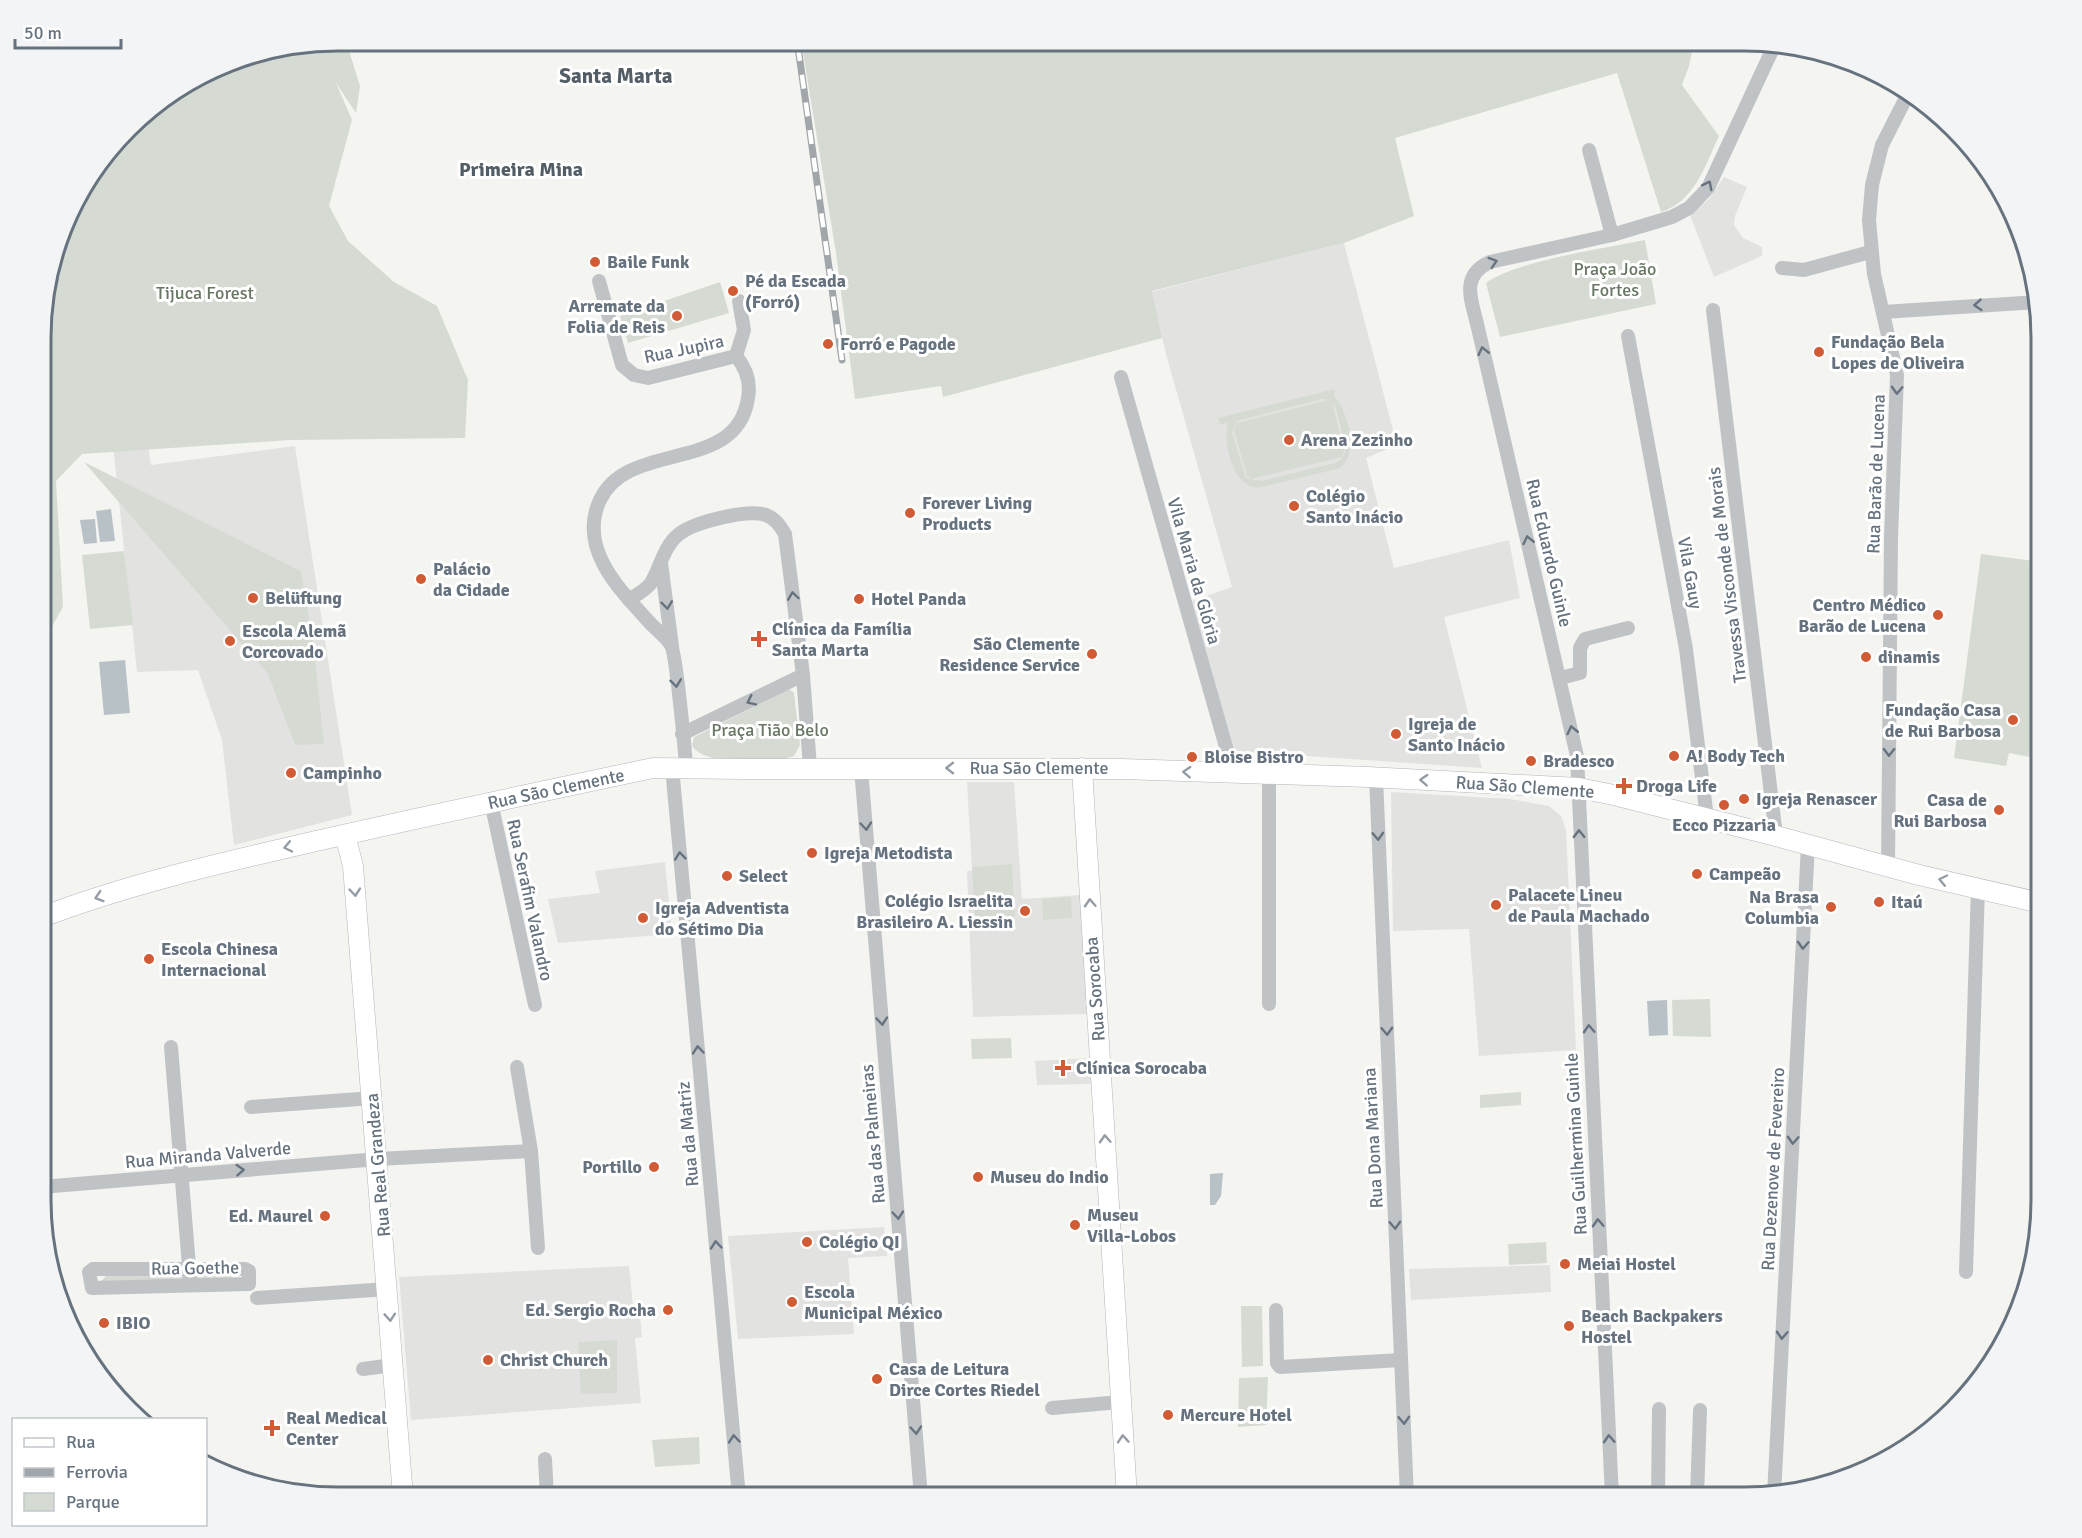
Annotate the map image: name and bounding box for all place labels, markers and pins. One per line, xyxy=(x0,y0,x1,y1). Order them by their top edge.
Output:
place label: Baile Funk xyxy=(607,251,690,273)
marker: Baile Funk xyxy=(588,255,602,269)
place label: Pé da Escada (Forró) xyxy=(745,270,846,313)
marker: Pé da Escada (Forró) xyxy=(726,284,740,298)
place label: Arremate da Folia de Reis xyxy=(567,295,665,338)
marker: Arremate da Folia de Reis xyxy=(670,309,684,323)
place label: Fundação Bela Lopes de Oliveira xyxy=(1831,331,1964,374)
place label: Forró e Pagode xyxy=(840,333,956,355)
marker: Forró e Pagode xyxy=(821,337,835,351)
marker: Fundação Bela Lopes de Oliveira xyxy=(1812,345,1826,359)
place label: Arena Zezinho xyxy=(1301,429,1413,451)
marker: Arena Zezinho xyxy=(1282,433,1296,447)
place label: Colégio Santo Inácio xyxy=(1306,485,1403,528)
place label: Forever Living Products xyxy=(922,492,1032,535)
marker: Colégio Santo Inácio xyxy=(1287,499,1301,513)
marker: Forever Living Products xyxy=(903,506,917,520)
place label: Palácio da Cidade xyxy=(433,558,510,601)
marker: Palácio da Cidade xyxy=(414,572,428,586)
place label: Belüftung xyxy=(265,587,342,609)
place label: Hotel Panda xyxy=(871,588,966,610)
marker: Belüftung xyxy=(246,591,260,605)
marker: Hotel Panda xyxy=(852,592,866,606)
place label: Centro Médico Barão de Lucena xyxy=(1798,594,1926,637)
marker: Centro Médico Barão de Lucena xyxy=(1931,608,1945,622)
place label: Clínica da Família Santa Marta xyxy=(772,618,912,661)
place label: Escola Alemã Corcovado xyxy=(242,620,346,663)
marker: Clínica da Família Santa Marta xyxy=(750,630,768,648)
place label: São Clemente Residence Service xyxy=(939,633,1080,676)
marker: Escola Alemã Corcovado xyxy=(223,634,237,648)
place label: dinamis xyxy=(1878,646,1940,668)
marker: São Clemente Residence Service xyxy=(1085,647,1099,661)
marker: dinamis xyxy=(1859,650,1873,664)
place label: Fundação Casa de Rui Barbosa xyxy=(1885,699,2001,742)
place label: Igreja de Santo Inácio xyxy=(1408,713,1505,756)
marker: Fundação Casa de Rui Barbosa xyxy=(2006,713,2020,727)
marker: Igreja de Santo Inácio xyxy=(1389,727,1403,741)
place label: A! Body Tech xyxy=(1686,745,1785,767)
place label: Bloise Bistro xyxy=(1204,746,1304,768)
marker: A! Body Tech xyxy=(1667,749,1681,763)
marker: Bloise Bistro xyxy=(1185,750,1199,764)
place label: Bradesco xyxy=(1543,750,1615,772)
marker: Bradesco xyxy=(1524,754,1538,768)
place label: Campinho xyxy=(303,762,382,784)
marker: Campinho xyxy=(284,766,298,780)
place label: Droga Life xyxy=(1636,775,1717,797)
marker: Droga Life xyxy=(1617,779,1631,793)
place label: Igreja Renascer xyxy=(1756,788,1878,810)
place label: Casa de Rui Barbosa xyxy=(1893,789,1987,832)
marker: Igreja Renascer xyxy=(1737,792,1751,806)
marker: Ecco Pizzaria xyxy=(1717,798,1731,812)
marker: Casa de Rui Barbosa xyxy=(1992,803,2006,817)
place label: Ecco Pizzaria xyxy=(1672,814,1776,836)
place label: Igreja Metodista xyxy=(824,842,953,864)
marker: Igreja Metodista xyxy=(805,846,819,860)
place label: Campeão xyxy=(1709,863,1781,885)
place label: Select xyxy=(739,865,788,887)
marker: Campeão xyxy=(1690,867,1704,881)
marker: Select xyxy=(720,869,734,883)
place label: Palacete Lineu de Paula Machado xyxy=(1508,884,1650,927)
place label: Na Brasa Columbia xyxy=(1745,886,1819,929)
place label: Colégio Israelita Brasileiro A. Liessin xyxy=(856,890,1013,933)
place label: Itaú xyxy=(1891,891,1923,913)
marker: Itaú xyxy=(1872,895,1886,909)
place label: Igreja Adventista do Sétimo Dia xyxy=(655,897,789,940)
marker: Palacete Lineu de Paula Machado xyxy=(1489,898,1503,912)
marker: Na Brasa Columbia xyxy=(1824,900,1838,914)
marker: Colégio Israelita Brasileiro A. Liessin xyxy=(1018,904,1032,918)
marker: Igreja Adventista do Sétimo Dia xyxy=(636,911,650,925)
place label: Escola Chinesa Internacional xyxy=(161,938,278,981)
marker: Escola Chinesa Internacional xyxy=(142,952,156,966)
place label: Clínica Sorocaba xyxy=(1076,1057,1207,1079)
marker: Clínica Sorocaba xyxy=(1054,1059,1072,1077)
place label: Portillo xyxy=(582,1156,642,1178)
marker: Portillo xyxy=(647,1160,661,1174)
place label: Museu do Indio xyxy=(990,1166,1109,1188)
marker: Museu do Indio xyxy=(971,1170,985,1184)
place label: Museu Villa-Lobos xyxy=(1087,1204,1176,1247)
place label: Ed. Maurel xyxy=(228,1205,313,1227)
marker: Ed. Maurel xyxy=(318,1209,332,1223)
marker: Museu Villa-Lobos xyxy=(1068,1218,1082,1232)
place label: Colégio QI xyxy=(819,1231,900,1253)
marker: Colégio QI xyxy=(800,1235,814,1249)
place label: Meiai Hostel xyxy=(1577,1253,1676,1275)
marker: Meiai Hostel xyxy=(1558,1257,1572,1271)
place label: Escola Municipal México xyxy=(804,1281,943,1324)
marker: Escola Municipal México xyxy=(785,1295,799,1309)
place label: Ed. Sergio Rocha xyxy=(525,1299,656,1321)
marker: Ed. Sergio Rocha xyxy=(661,1303,675,1317)
place label: Beach Backpakers Hostel xyxy=(1581,1305,1723,1348)
place label: IBIO xyxy=(116,1312,150,1334)
marker: IBIO xyxy=(97,1316,111,1330)
marker: Beach Backpakers Hostel xyxy=(1562,1319,1576,1333)
place label: Christ Church xyxy=(500,1349,608,1371)
marker: Christ Church xyxy=(481,1353,495,1367)
place label: Casa de Leitura Dirce Cortes Riedel xyxy=(889,1358,1040,1401)
marker: Casa de Leitura Dirce Cortes Riedel xyxy=(870,1372,884,1386)
place label: Mercure Hotel xyxy=(1180,1404,1292,1426)
place label: Real Medical Center xyxy=(286,1407,387,1450)
marker: Mercure Hotel xyxy=(1161,1408,1175,1422)
marker: Real Medical Center xyxy=(263,1419,281,1437)

